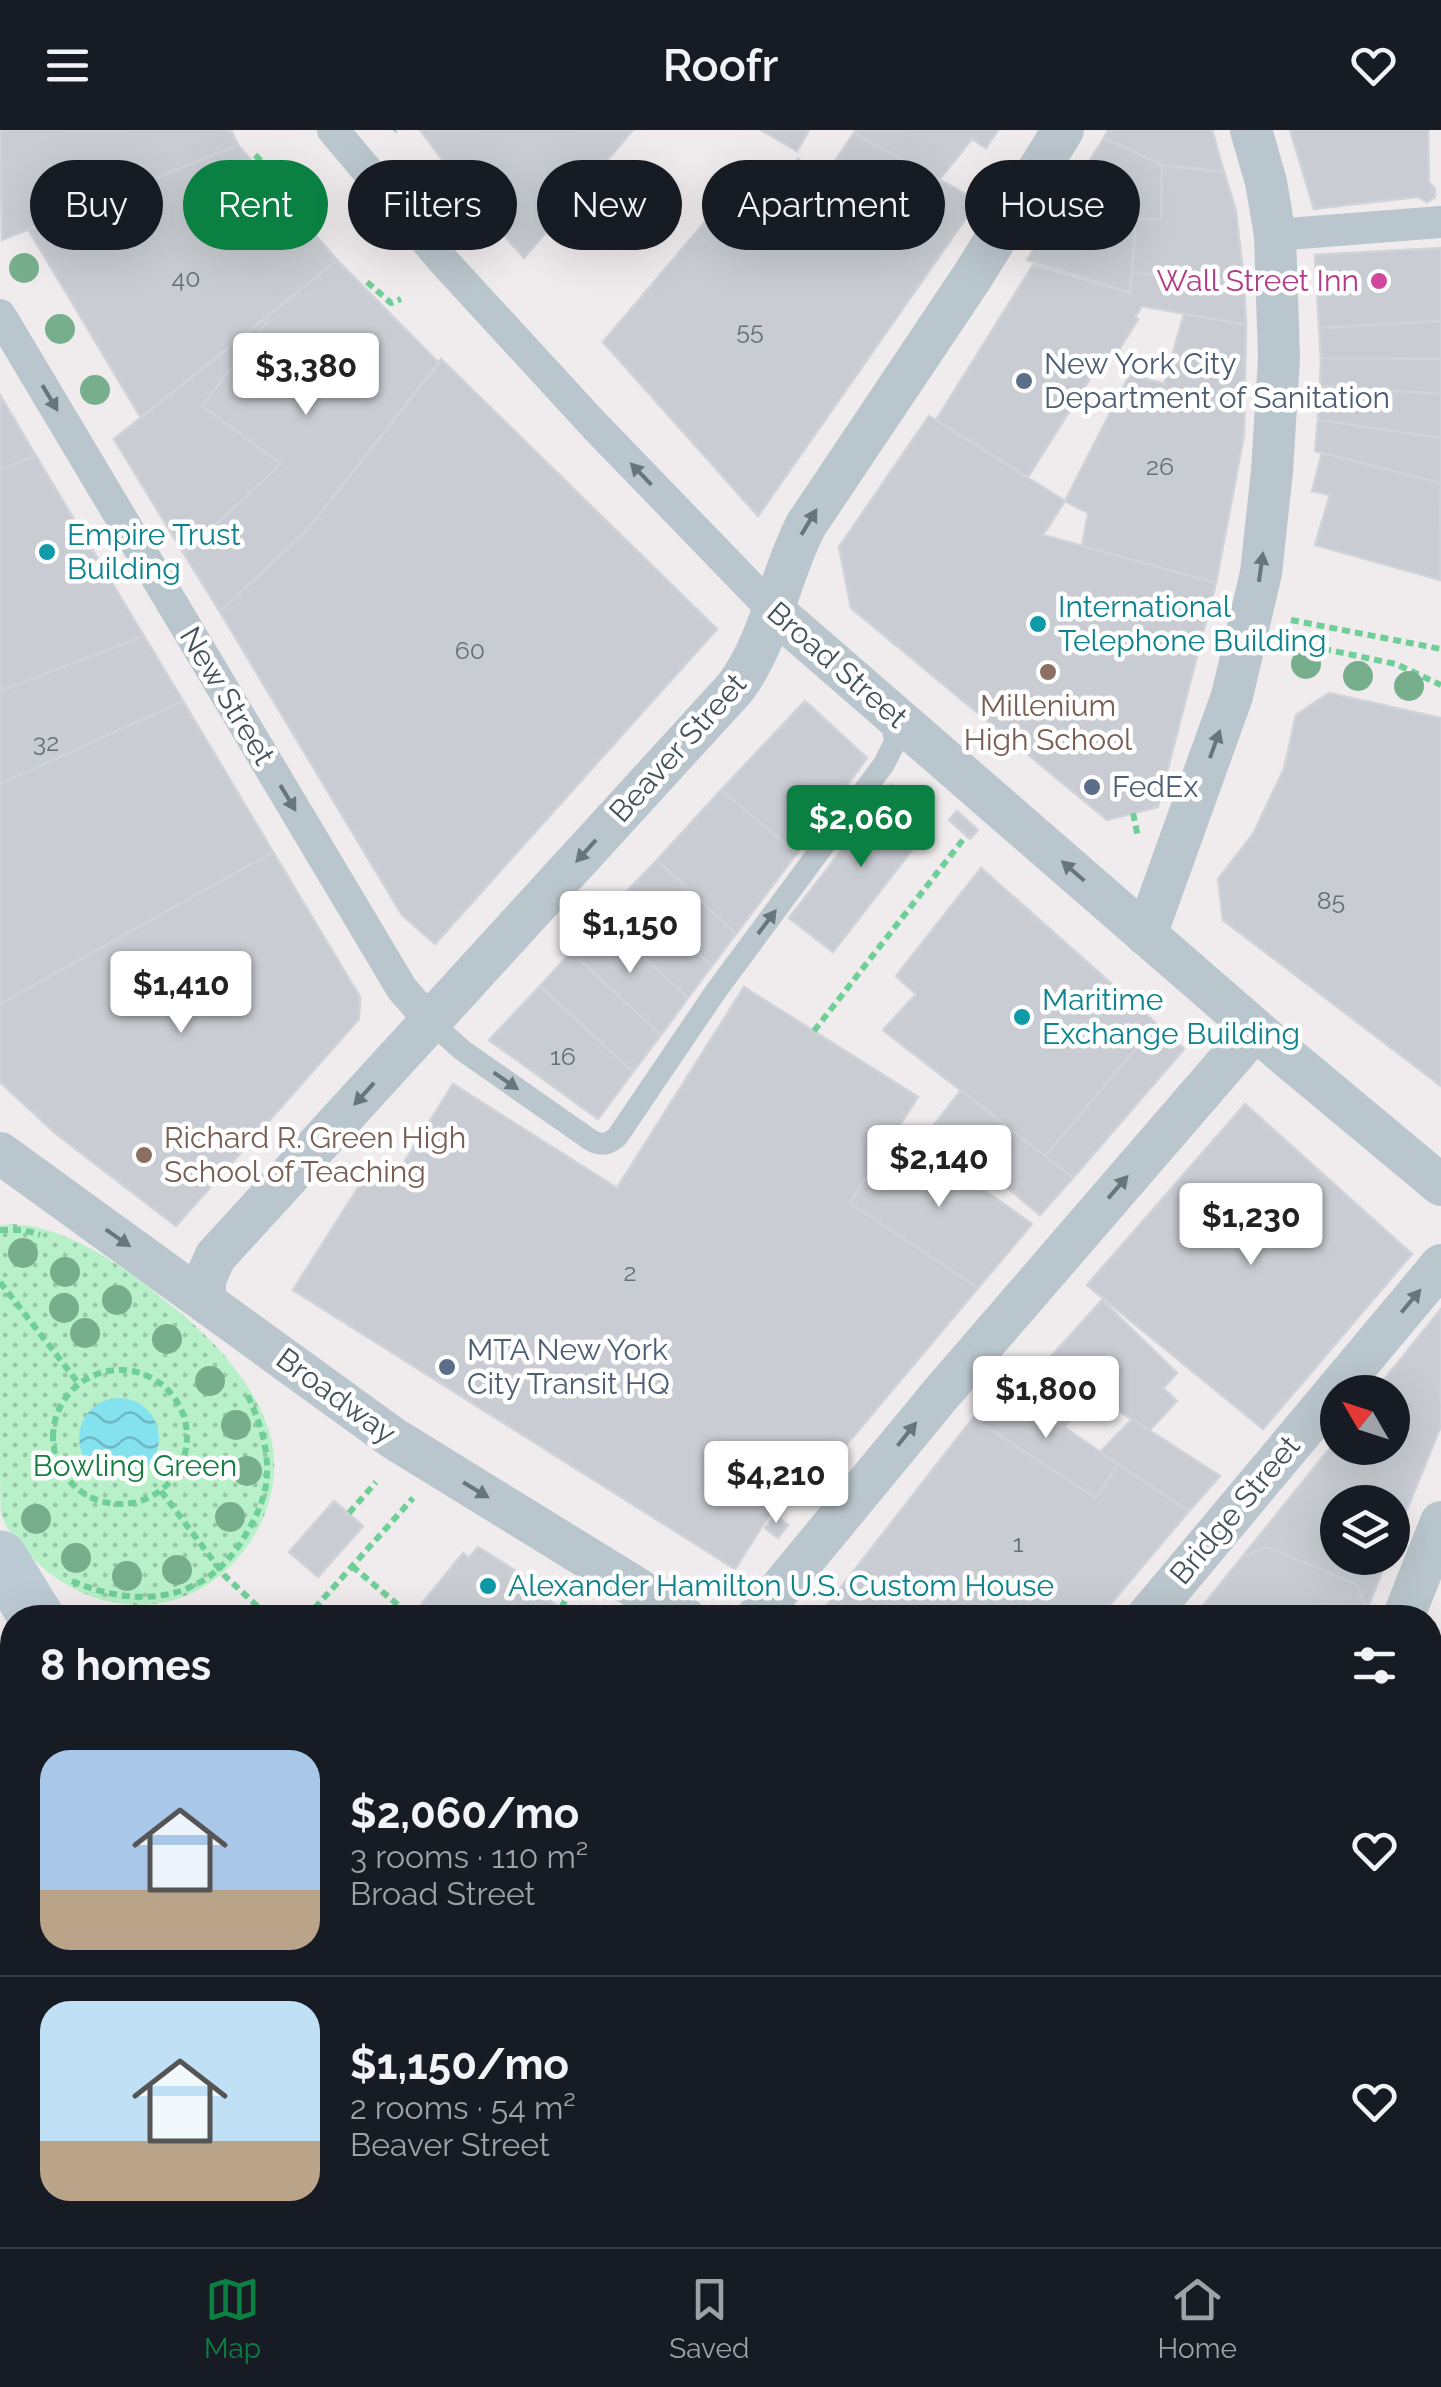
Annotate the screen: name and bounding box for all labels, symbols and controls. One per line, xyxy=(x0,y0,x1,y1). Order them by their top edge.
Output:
icon: menu xyxy=(40,38,95,93)
icon: heart xyxy=(1346,38,1401,93)
text: Roofr xyxy=(663,39,778,92)
chip: Buy xyxy=(30,160,163,250)
chip: Rent xyxy=(183,160,328,250)
chip: Filters xyxy=(348,160,517,250)
chip: New xyxy=(537,160,682,250)
chip: Apartment xyxy=(702,160,945,250)
chip: House xyxy=(965,160,1140,250)
house number: 40 xyxy=(172,263,200,293)
place label: Wall Street Inn xyxy=(1157,263,1359,298)
marker: Wall Street Inn xyxy=(1368,270,1390,292)
house number: 55 xyxy=(736,315,764,345)
pin: $3,380 xyxy=(225,333,387,418)
place label: New York City Department of Sanitation xyxy=(1044,346,1390,415)
text: $3,380 xyxy=(255,347,357,384)
marker: New York City Department of Sanitation xyxy=(1013,370,1035,392)
one-way arrow xyxy=(41,384,58,412)
house number: 26 xyxy=(1146,451,1174,481)
one-way arrow xyxy=(630,462,653,486)
one-way arrow xyxy=(800,508,818,535)
place label: Empire Trust Building xyxy=(67,517,241,586)
marker: Empire Trust Building xyxy=(36,541,58,563)
one-way arrow xyxy=(1253,551,1269,582)
place label: International Telephone Building xyxy=(1058,589,1327,658)
street label: Broad Street xyxy=(760,594,914,735)
marker: International Telephone Building xyxy=(1027,613,1049,635)
street label: New Street xyxy=(173,621,282,771)
house number: 60 xyxy=(455,635,485,665)
marker: Millenium High School xyxy=(1037,661,1059,683)
street label: Beaver Street xyxy=(602,666,753,829)
place label: Millenium High School xyxy=(964,688,1133,757)
house number: 32 xyxy=(33,727,59,757)
one-way arrow xyxy=(1208,729,1223,759)
place label: FedEx xyxy=(1112,769,1198,804)
marker: FedEx xyxy=(1081,776,1103,798)
one-way arrow xyxy=(279,784,296,812)
pin: $2,060 xyxy=(780,785,942,870)
text: $2,060 xyxy=(809,799,913,836)
one-way arrow xyxy=(575,839,598,863)
one-way arrow xyxy=(1061,860,1086,882)
house number: 85 xyxy=(1317,885,1345,915)
pin: $1,150 xyxy=(549,891,711,976)
text: $1,150 xyxy=(582,905,678,942)
one-way arrow xyxy=(757,909,777,935)
pin: $1,410 xyxy=(100,951,262,1036)
text: $1,410 xyxy=(132,965,230,1002)
place label: Maritime Exchange Building xyxy=(1042,982,1300,1051)
marker: Maritime Exchange Building xyxy=(1011,1006,1033,1028)
house number: 16 xyxy=(550,1041,576,1071)
one-way arrow xyxy=(493,1071,520,1090)
one-way arrow xyxy=(353,1082,376,1106)
place label: Richard R. Green High School of Teaching xyxy=(164,1120,466,1189)
pin: $2,140 xyxy=(858,1125,1020,1210)
text: $2,140 xyxy=(889,1139,989,1176)
marker: Richard R. Green High School of Teaching xyxy=(133,1144,155,1166)
one-way arrow xyxy=(1106,1175,1128,1200)
pin: $1,230 xyxy=(1170,1183,1332,1268)
text: $1,230 xyxy=(1201,1197,1301,1234)
one-way arrow xyxy=(105,1228,131,1247)
house number: 2 xyxy=(623,1257,637,1287)
one-way arrow xyxy=(1399,1289,1421,1314)
place label: MTA New York City Transit HQ xyxy=(467,1332,670,1401)
street label: Broadway xyxy=(270,1341,403,1451)
marker: MTA New York City Transit HQ xyxy=(436,1356,458,1378)
pin: $1,800 xyxy=(965,1356,1127,1441)
text: $1,800 xyxy=(995,1370,1097,1407)
north arrow xyxy=(1320,1375,1410,1465)
map controls xyxy=(1320,1375,1410,1575)
one-way arrow xyxy=(896,1422,917,1447)
street label: Bridge Street xyxy=(1162,1428,1307,1591)
pin: $4,210 xyxy=(695,1441,857,1526)
park label: Bowling Green xyxy=(33,1448,237,1483)
text: $4,210 xyxy=(726,1455,826,1492)
one-way arrow xyxy=(462,1481,490,1498)
button: layers xyxy=(1320,1485,1410,1575)
house number: 1 xyxy=(1013,1528,1024,1558)
place label: Alexander Hamilton U.S. Custom House xyxy=(508,1568,1054,1603)
marker: Alexander Hamilton U.S. Custom House xyxy=(477,1575,499,1597)
icon: filters xyxy=(1347,1638,1402,1693)
text: 8 homes xyxy=(40,1641,211,1690)
text: $2,060/mo xyxy=(350,1789,579,1838)
icon: home xyxy=(120,1790,240,1910)
icon: heart xyxy=(1347,1823,1402,1878)
text: 3 rooms · 110 m² xyxy=(350,1838,588,1875)
text: Broad Street xyxy=(350,1875,535,1912)
text: $1,150/mo xyxy=(350,2040,569,2089)
icon: home xyxy=(120,2041,240,2161)
icon: heart xyxy=(1347,2074,1402,2129)
text: 2 rooms · 54 m² xyxy=(350,2089,576,2126)
text: Beaver Street xyxy=(350,2126,550,2163)
tab: Map xyxy=(204,2272,261,2365)
tab: Saved xyxy=(669,2272,749,2365)
tab: Home xyxy=(1158,2272,1237,2365)

